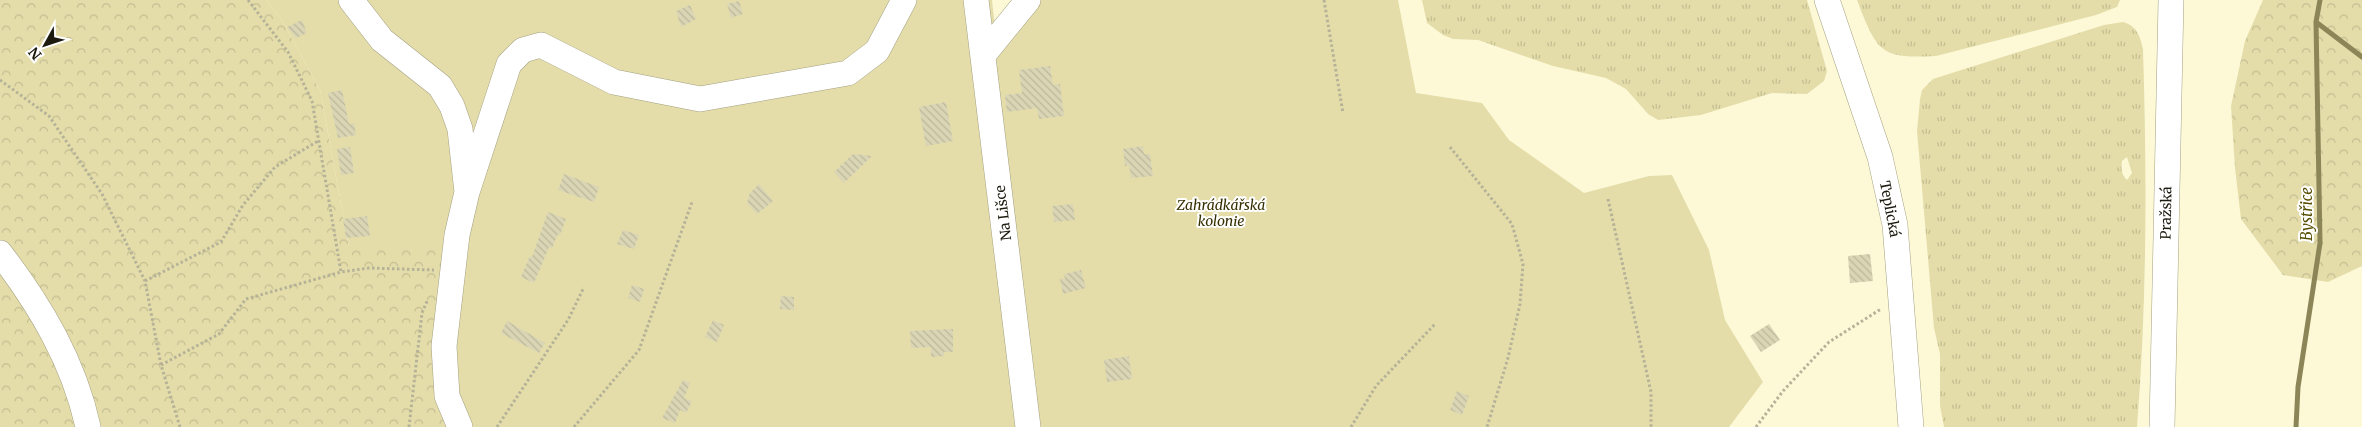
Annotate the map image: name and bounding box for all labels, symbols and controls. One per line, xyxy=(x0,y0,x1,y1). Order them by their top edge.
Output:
north arrow xyxy=(20,20,70,70)
text: N xyxy=(25,43,45,63)
street label: Teplická xyxy=(1876,179,1904,239)
street label: Na Lišce xyxy=(991,184,1015,242)
street label: Pražská xyxy=(2157,186,2175,240)
water label: Bystřice xyxy=(2297,187,2316,241)
park label: Zahrádkářská kolonie xyxy=(1176,196,1265,230)

